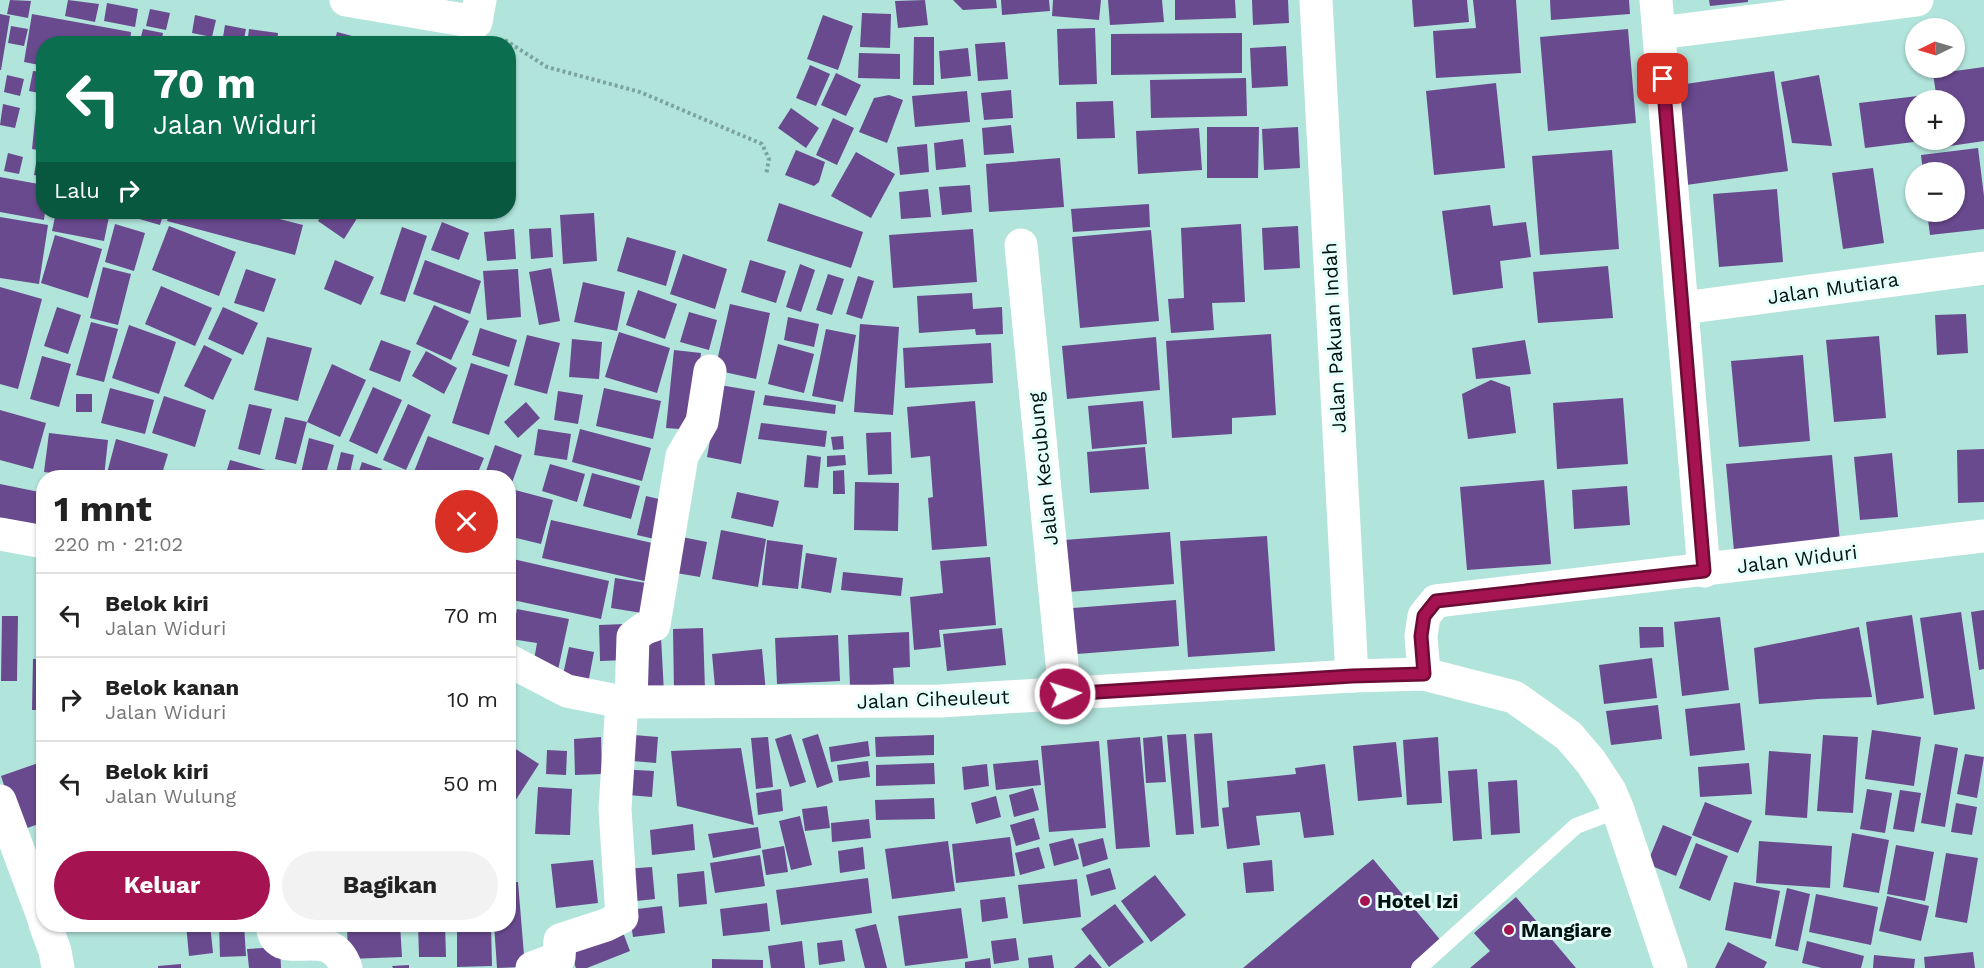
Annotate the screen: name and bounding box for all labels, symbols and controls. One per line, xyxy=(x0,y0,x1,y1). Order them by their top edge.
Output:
north arrow xyxy=(1905,18,1965,78)
map controls xyxy=(1905,18,1965,222)
pin xyxy=(1637,53,1688,104)
text: 70 m xyxy=(153,59,256,108)
icon: left xyxy=(54,60,132,138)
icon: arrive xyxy=(1646,62,1679,95)
button: + xyxy=(1905,90,1965,150)
text: Jalan Widuri xyxy=(153,109,317,141)
button: − xyxy=(1905,162,1965,222)
icon: right xyxy=(112,174,145,207)
text: Lalu xyxy=(54,178,100,203)
street label: Jalan Pakuan Indah xyxy=(1317,242,1351,434)
street label: Jalan Mutiara xyxy=(1766,267,1900,309)
street label: Jalan Kecubung xyxy=(1023,391,1063,547)
text: 1 mnt xyxy=(54,488,152,530)
button: close xyxy=(435,490,498,553)
text: 220 m · 21:02 xyxy=(54,532,183,556)
street label: Jalan Widuri xyxy=(1735,540,1859,578)
text: Belok kiri xyxy=(105,591,209,616)
icon: left xyxy=(54,599,87,632)
text: 70 m xyxy=(444,603,498,628)
text: Jalan Widuri xyxy=(105,616,226,640)
position arrow xyxy=(1033,662,1097,726)
text: Belok kanan xyxy=(105,675,239,700)
icon: right xyxy=(54,683,87,716)
street label: Jalan Ciheuleut xyxy=(856,684,1010,714)
text: 10 m xyxy=(447,687,498,712)
text: Jalan Widuri xyxy=(105,700,226,724)
text: Belok kiri xyxy=(105,759,209,784)
icon: left xyxy=(54,767,87,800)
text: 50 m xyxy=(443,771,498,796)
text: Jalan Wulung xyxy=(105,784,236,808)
button: Keluar xyxy=(54,851,270,920)
button: Bagikan xyxy=(282,851,498,920)
place label: Hotel Izi xyxy=(1377,889,1458,913)
marker: Hotel Izi xyxy=(1358,894,1372,908)
place label: Mangiare xyxy=(1521,918,1612,942)
marker: Mangiare xyxy=(1502,923,1516,937)

